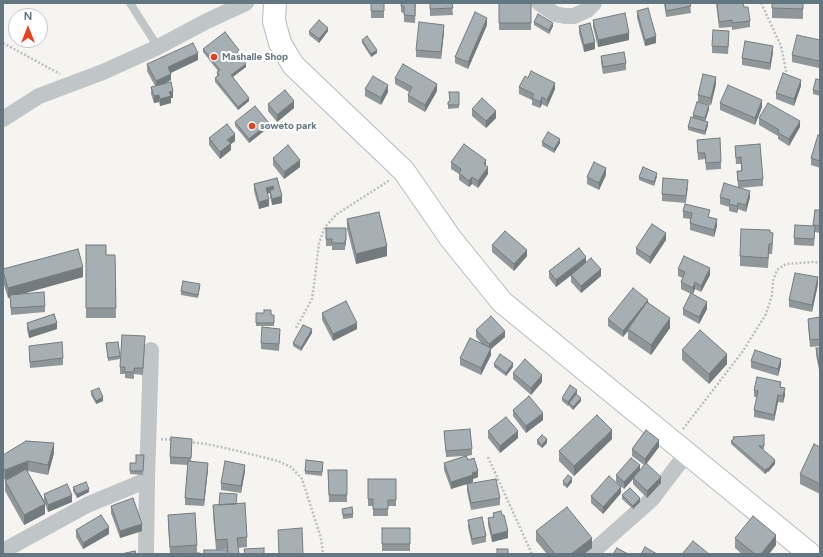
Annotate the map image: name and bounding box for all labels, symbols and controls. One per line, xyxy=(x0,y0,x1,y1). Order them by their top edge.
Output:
north arrow xyxy=(8,8,48,48)
text: N xyxy=(24,10,32,23)
place label: Mashalle Shop xyxy=(222,51,288,63)
marker: Mashalle Shop xyxy=(209,52,219,62)
place label: soweto park xyxy=(260,120,317,132)
marker: soweto park xyxy=(247,121,257,131)

